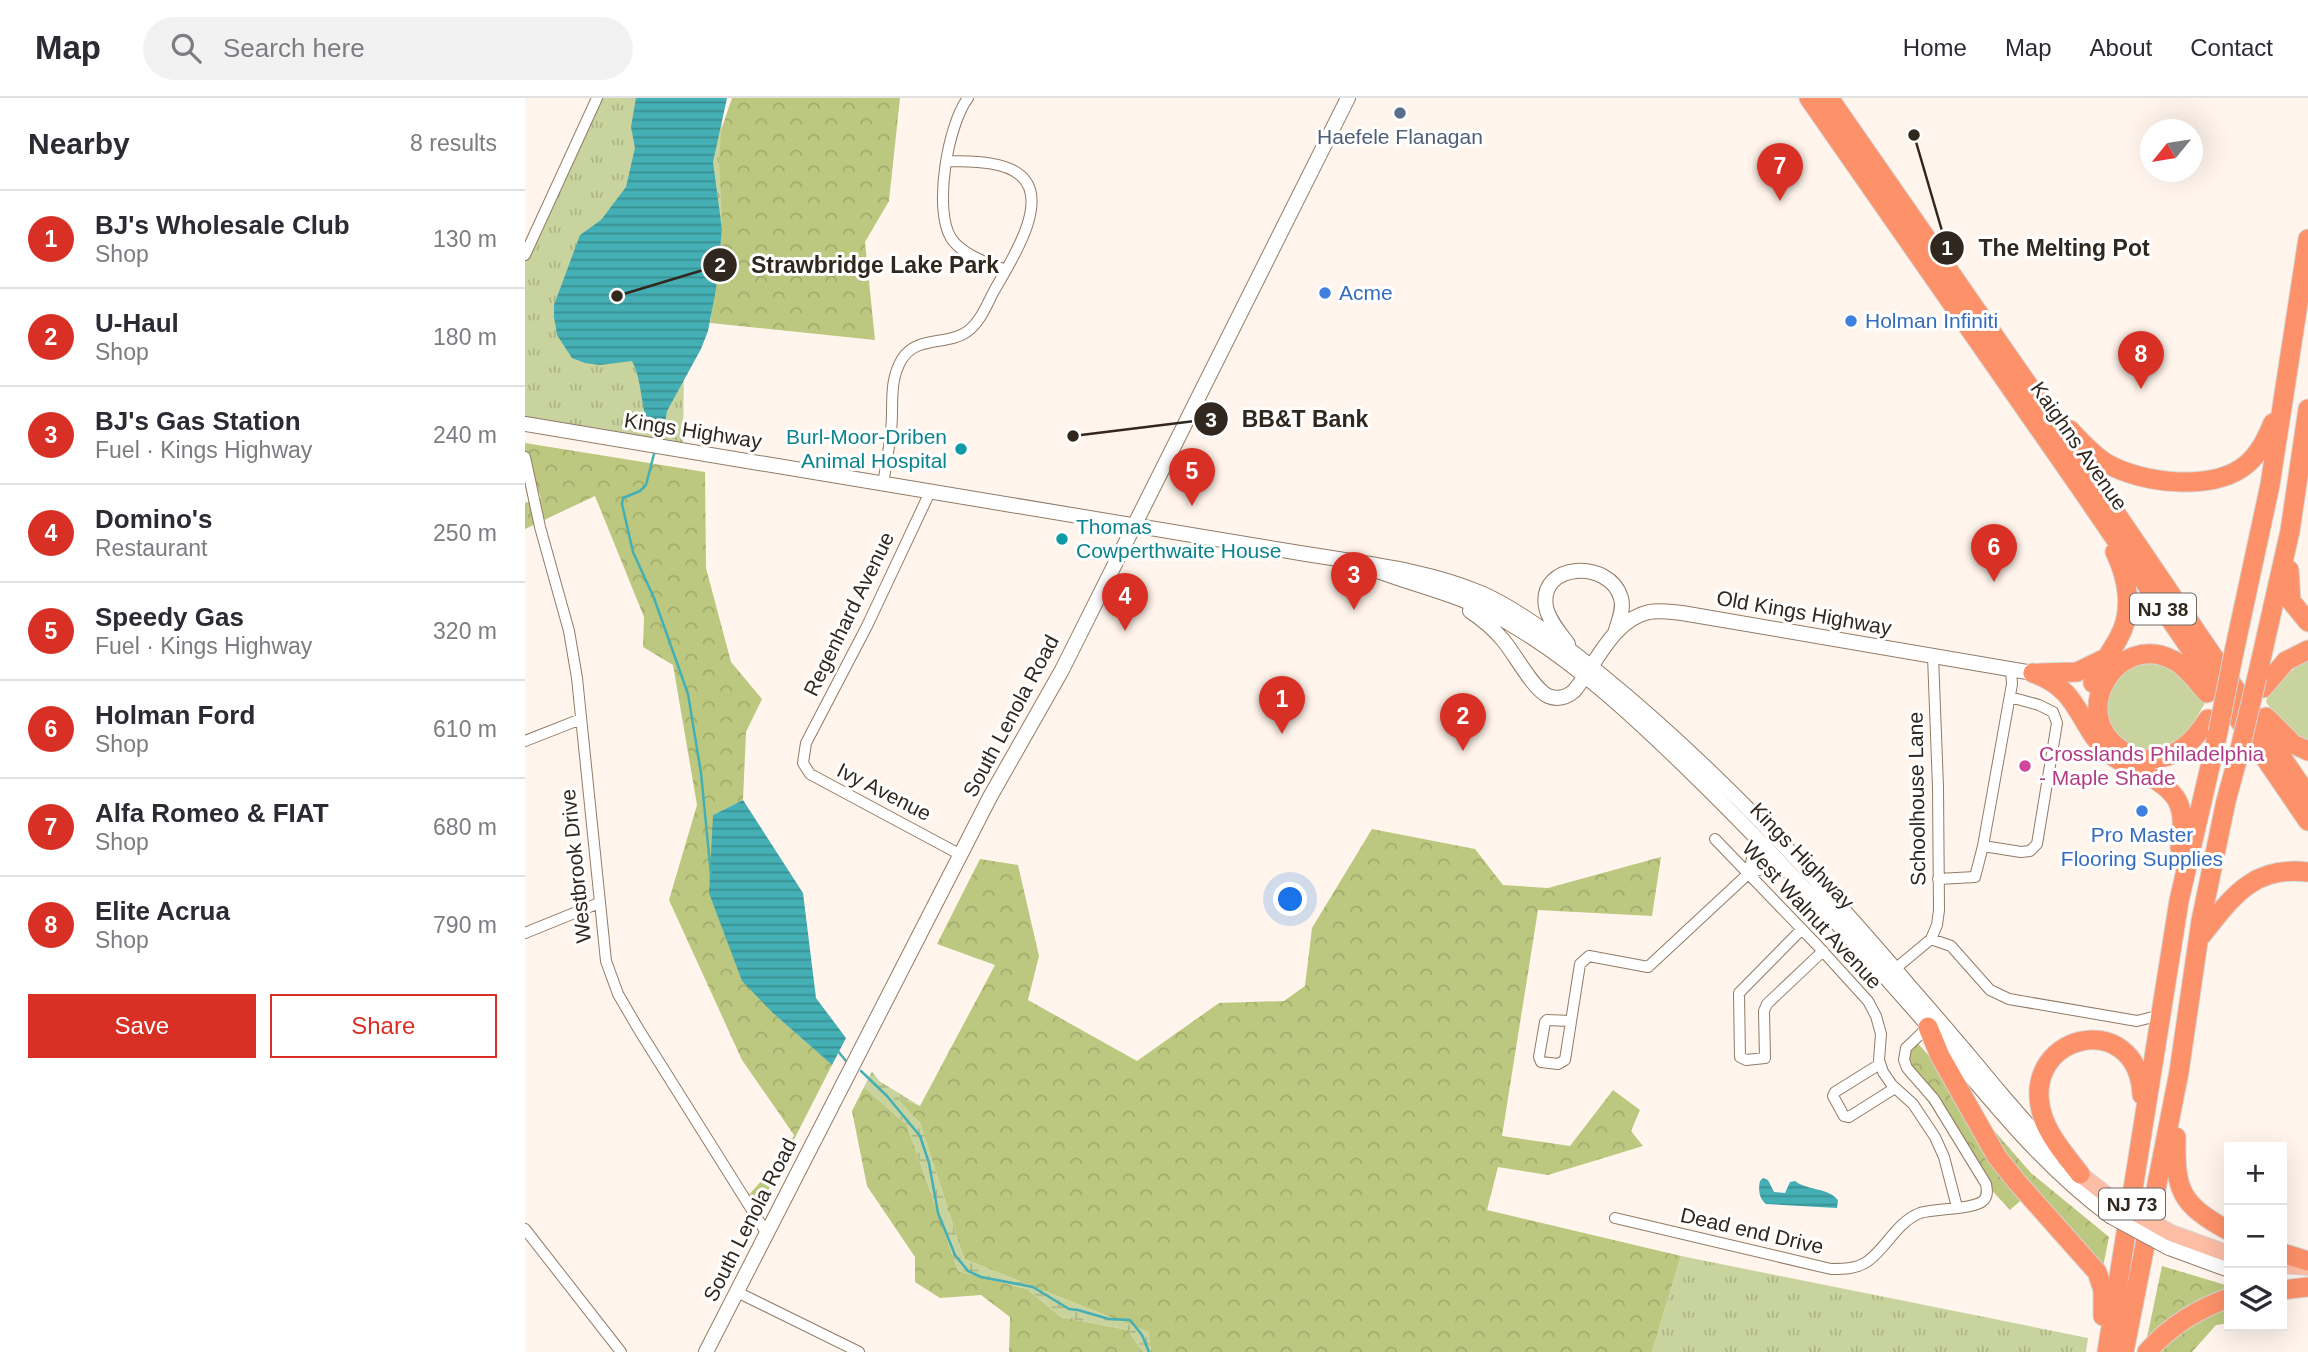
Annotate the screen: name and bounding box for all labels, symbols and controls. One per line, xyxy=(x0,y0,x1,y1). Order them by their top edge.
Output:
search box xyxy=(143,17,633,80)
text: Map xyxy=(35,29,101,66)
icon: search xyxy=(167,29,205,67)
text: Search here xyxy=(223,33,365,63)
text: Home xyxy=(1903,34,1967,61)
text: Map xyxy=(2005,34,2052,61)
text: About xyxy=(2090,34,2152,61)
text: Contact xyxy=(2190,34,2273,61)
marker: Haefele Flanagan xyxy=(1392,105,1408,121)
north arrow xyxy=(2140,119,2203,182)
place label: Haefele Flanagan xyxy=(1317,125,1483,148)
text: Nearby xyxy=(28,127,130,160)
text: 8 results xyxy=(410,130,497,156)
pin: 7 xyxy=(1757,143,1803,201)
text: BJ's Wholesale Club xyxy=(95,210,350,240)
text: 1 xyxy=(45,226,57,252)
text: 130 m xyxy=(433,226,497,252)
callout: The Melting Pot xyxy=(1929,226,2164,270)
text: The Melting Pot xyxy=(1978,235,2150,261)
text: 1 xyxy=(1941,236,1953,259)
text: Shop xyxy=(95,241,149,267)
callout: Strawbridge Lake Park xyxy=(702,243,1013,287)
text: Strawbridge Lake Park xyxy=(751,252,999,278)
text: 2 xyxy=(714,253,726,276)
place label: Acme xyxy=(1339,281,1393,304)
marker: Acme xyxy=(1317,285,1333,301)
text: U-Haul xyxy=(95,308,179,338)
place label: Holman Infiniti xyxy=(1865,309,1998,332)
marker: Holman Infiniti xyxy=(1843,313,1859,329)
text: 2 xyxy=(45,324,57,350)
text: 180 m xyxy=(433,324,497,350)
pin: 8 xyxy=(2118,331,2164,389)
text: Shop xyxy=(95,339,149,365)
street label: Kaighns Avenue xyxy=(2027,377,2132,514)
callout: BB&T Bank xyxy=(1193,397,1383,441)
text: BJ's Gas Station xyxy=(95,406,301,436)
text: BB&T Bank xyxy=(1242,406,1368,432)
street label: Kings Highway xyxy=(623,408,764,453)
text: 3 xyxy=(1205,408,1217,431)
text: 3 xyxy=(45,422,57,448)
text: 240 m xyxy=(433,422,497,448)
place label: Burl-Moor-Driben Animal Hospital xyxy=(786,425,947,472)
text: Fuel · Kings Highway xyxy=(95,437,312,463)
marker: Burl-Moor-Driben Animal Hospital xyxy=(953,441,969,457)
pin: 5 xyxy=(1169,448,1215,506)
text: Domino's xyxy=(95,504,212,534)
place label: Thomas Cowperthwaite House xyxy=(1076,515,1281,562)
text: 4 xyxy=(45,520,57,546)
text: 250 m xyxy=(433,520,497,546)
pin: 6 xyxy=(1971,524,2017,582)
street label: Regenhard Avenue xyxy=(799,528,898,699)
marker: Thomas Cowperthwaite House xyxy=(1054,531,1070,547)
text: Restaurant xyxy=(95,535,208,561)
pin: 3 xyxy=(1331,552,1377,610)
pin: 4 xyxy=(1102,573,1148,631)
street label: Old Kings Highway xyxy=(1715,586,1894,639)
road number: NJ 38 xyxy=(2130,594,2196,624)
text: Speedy Gas xyxy=(95,602,244,632)
text: 5 xyxy=(45,618,57,644)
text: 320 m xyxy=(433,618,497,644)
street label: South Lenola Road xyxy=(958,631,1063,801)
text: Fuel · Kings Highway xyxy=(95,633,312,659)
pin: 1 xyxy=(1259,676,1305,734)
pin: 2 xyxy=(1440,693,1486,751)
text: Holman Ford xyxy=(95,700,255,730)
street label: Schoolhouse Lane xyxy=(1903,712,1930,886)
text: 6 xyxy=(45,716,57,742)
text: 610 m xyxy=(433,716,497,742)
text: Shop xyxy=(95,731,149,757)
place label: Crosslands Philadelphia - Maple Shade xyxy=(2039,742,2265,789)
street label: Ivy Avenue xyxy=(833,758,935,825)
marker: Crosslands Philadelphia - Maple Shade xyxy=(2017,758,2033,774)
street label: Westbrook Drive xyxy=(556,788,595,944)
text: Alfa Romeo & FIAT xyxy=(95,798,329,828)
street label: Kings Highway xyxy=(1746,798,1859,914)
marker: Pro Master Flooring Supplies xyxy=(2134,803,2150,819)
text: 7 xyxy=(45,814,57,840)
text: 680 m xyxy=(433,814,497,840)
place label: Pro Master Flooring Supplies xyxy=(2061,823,2223,870)
text: Shop xyxy=(95,829,149,855)
street label: West Walnut Avenue xyxy=(1738,836,1887,993)
your location xyxy=(1273,882,1307,916)
text: Elite Acrua xyxy=(95,896,230,926)
text: 8 xyxy=(45,912,57,938)
text: 790 m xyxy=(433,912,497,938)
text: Shop xyxy=(95,927,149,953)
button: Save xyxy=(28,994,256,1058)
button: Share xyxy=(270,994,497,1058)
street label: South Lenola Road xyxy=(698,1134,801,1305)
map controls xyxy=(2224,1142,2287,1331)
button: + xyxy=(2224,1142,2287,1205)
road number: NJ 73 xyxy=(2099,1188,2165,1220)
street label: Dead end Drive xyxy=(1678,1203,1826,1258)
button: − xyxy=(2224,1205,2287,1268)
button: layers xyxy=(2224,1268,2287,1331)

